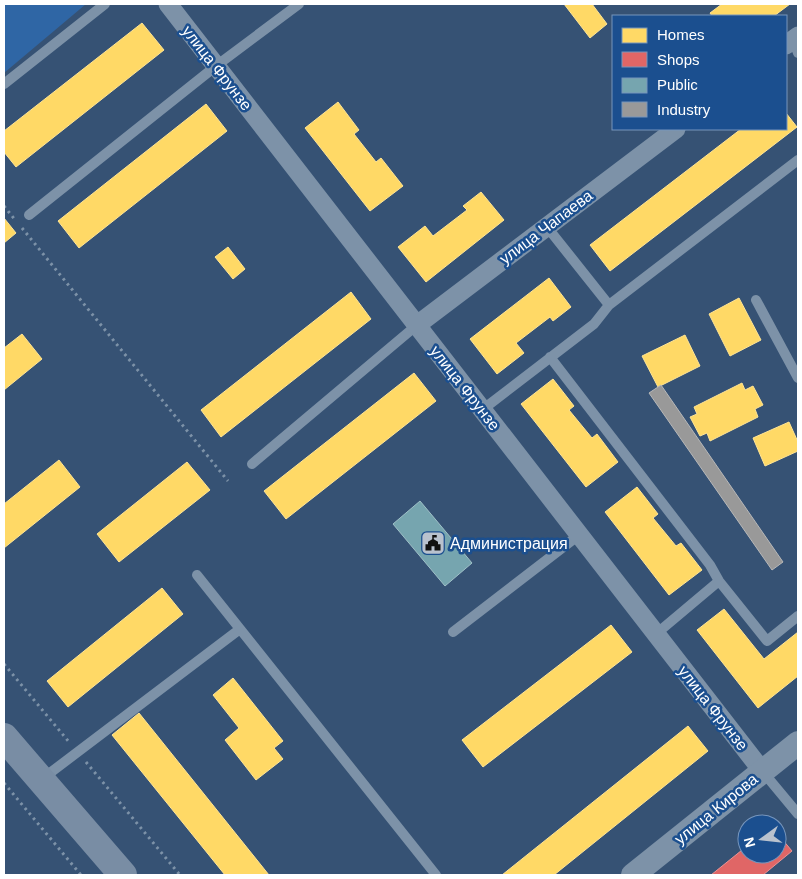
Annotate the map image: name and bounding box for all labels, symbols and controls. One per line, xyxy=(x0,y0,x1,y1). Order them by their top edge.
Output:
legend xyxy=(612,15,787,130)
street label: улица Фрунзе xyxy=(179,22,255,114)
text: Homes xyxy=(657,26,705,43)
text: Shops xyxy=(657,51,700,68)
text: Public xyxy=(657,76,698,93)
text: Industry xyxy=(657,101,711,118)
street label: улица Чапаева xyxy=(496,187,596,267)
street label: улица Фрунзе xyxy=(427,342,503,434)
public building icon: Администрация xyxy=(420,530,446,556)
place label: Администрация xyxy=(450,535,568,552)
street label: улица Фрунзе xyxy=(675,662,751,754)
street label: улица Кирова xyxy=(671,770,761,848)
north arrow xyxy=(737,814,787,864)
text: N xyxy=(740,835,758,849)

